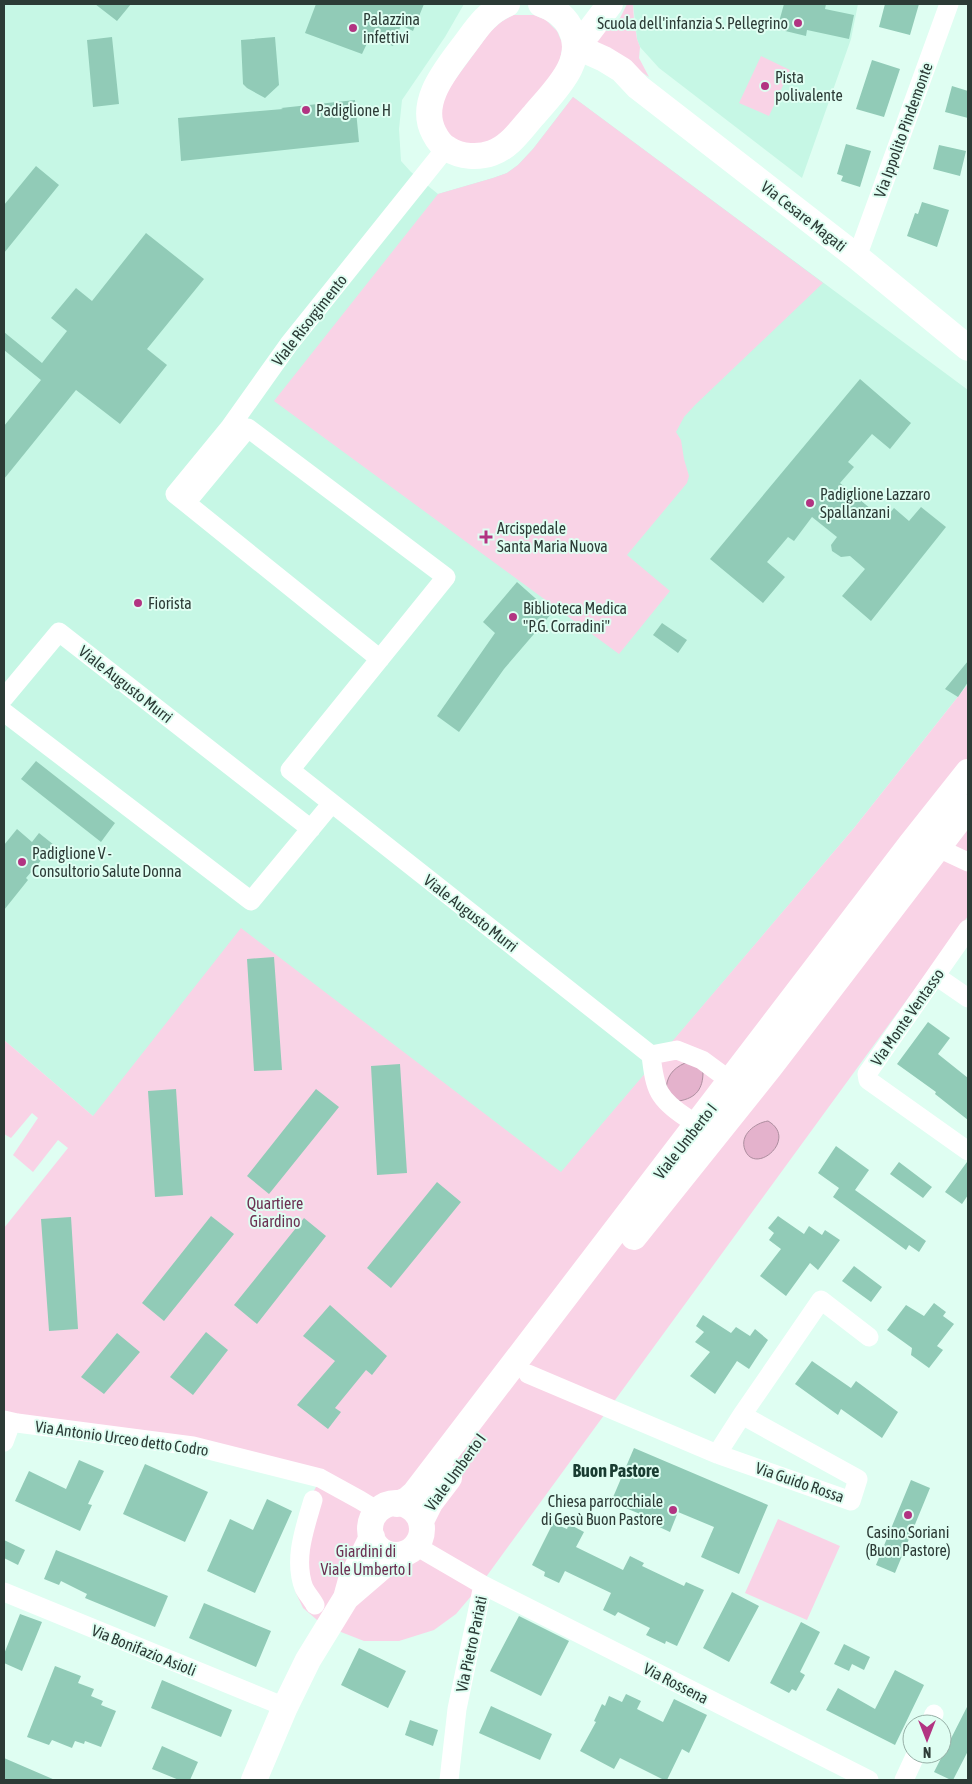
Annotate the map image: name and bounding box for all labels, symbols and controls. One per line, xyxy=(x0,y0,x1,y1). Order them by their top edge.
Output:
place label: Palazzina infettivi xyxy=(363,10,420,46)
place label: Scuola dell'infanzia S. Pellegrino xyxy=(597,14,788,33)
marker: Scuola dell'infanzia S. Pellegrino xyxy=(792,17,804,29)
marker: Palazzina infettivi xyxy=(347,22,359,34)
street label: Via Ippolito Pindemonte xyxy=(870,60,937,200)
place label: Pista polivalente xyxy=(775,68,843,105)
marker: Pista polivalente xyxy=(759,80,771,92)
place label: Padiglione H xyxy=(316,101,391,120)
marker: Padiglione H xyxy=(300,104,312,116)
street label: Via Cesare Magati xyxy=(757,177,850,256)
street label: Viale Risorgimento xyxy=(268,271,351,370)
place label: Padiglione Lazzaro Spallanzani xyxy=(820,485,931,522)
marker: Padiglione Lazzaro Spallanzani xyxy=(804,497,816,509)
place label: Arcispedale Santa Maria Nuova xyxy=(497,519,608,555)
marker: Arcispedale Santa Maria Nuova xyxy=(479,530,493,544)
place label: Fiorista xyxy=(148,594,192,612)
marker: Fiorista xyxy=(132,597,144,609)
place label: Biblioteca Medica "P.G. Corradini" xyxy=(523,599,627,635)
marker: Biblioteca Medica "P.G. Corradini" xyxy=(507,611,519,623)
street label: Viale Augusto Murri xyxy=(75,642,176,727)
place label: Padiglione V - Consultorio Salute Donna xyxy=(32,844,182,880)
marker: Padiglione V - Consultorio Salute Donna xyxy=(16,856,28,868)
street label: Viale Augusto Murri xyxy=(420,871,521,956)
street label: Via Monte Ventasso xyxy=(867,965,947,1069)
street label: Viale Umberto I xyxy=(650,1100,720,1182)
park label: Quartiere Giardino xyxy=(247,1194,303,1230)
street label: Via Antonio Urceo detto Codro xyxy=(34,1417,210,1459)
street label: Viale Umberto I xyxy=(421,1430,489,1514)
street label: Via Guido Rossa xyxy=(753,1458,847,1506)
district label: Buon Pastore xyxy=(572,1460,660,1481)
place label: Chiesa parrocchiale di Gesù Buon Pastore xyxy=(541,1492,663,1528)
marker: Chiesa parrocchiale di Gesù Buon Pastore xyxy=(667,1504,679,1516)
marker: Casino Soriani (Buon Pastore) xyxy=(902,1509,914,1521)
place label: Casino Soriani (Buon Pastore) xyxy=(865,1523,951,1560)
park label: Giardini di Viale Umberto I xyxy=(320,1542,412,1578)
street label: Via Pietro Pariati xyxy=(452,1594,490,1694)
street label: Via Bonifazio Asioli xyxy=(89,1621,199,1679)
street label: Via Rossena xyxy=(641,1659,711,1707)
north arrow xyxy=(902,1714,952,1764)
text: N xyxy=(923,1744,931,1760)

